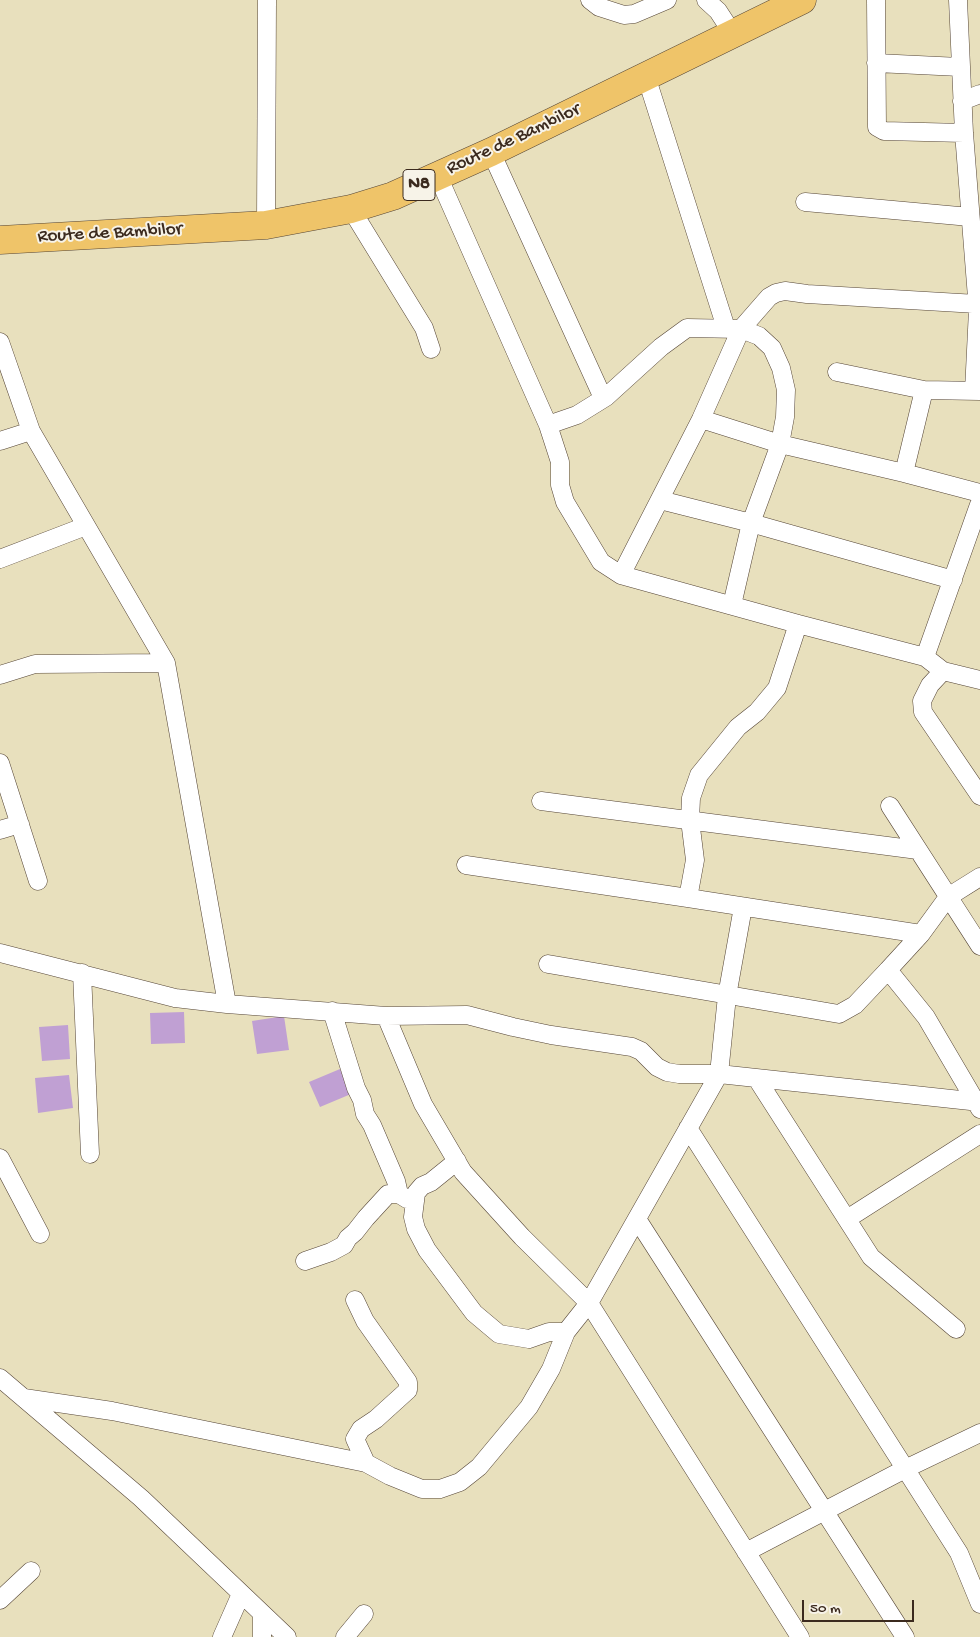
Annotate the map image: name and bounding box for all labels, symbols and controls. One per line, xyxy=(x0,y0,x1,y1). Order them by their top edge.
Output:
street label: Route de Bambilor xyxy=(444,99,584,181)
road number: N8 xyxy=(403,170,435,200)
street label: Route de Bambilor xyxy=(37,219,183,249)
scale bar xyxy=(805,1590,918,1622)
text: 50 m xyxy=(810,1600,841,1618)

